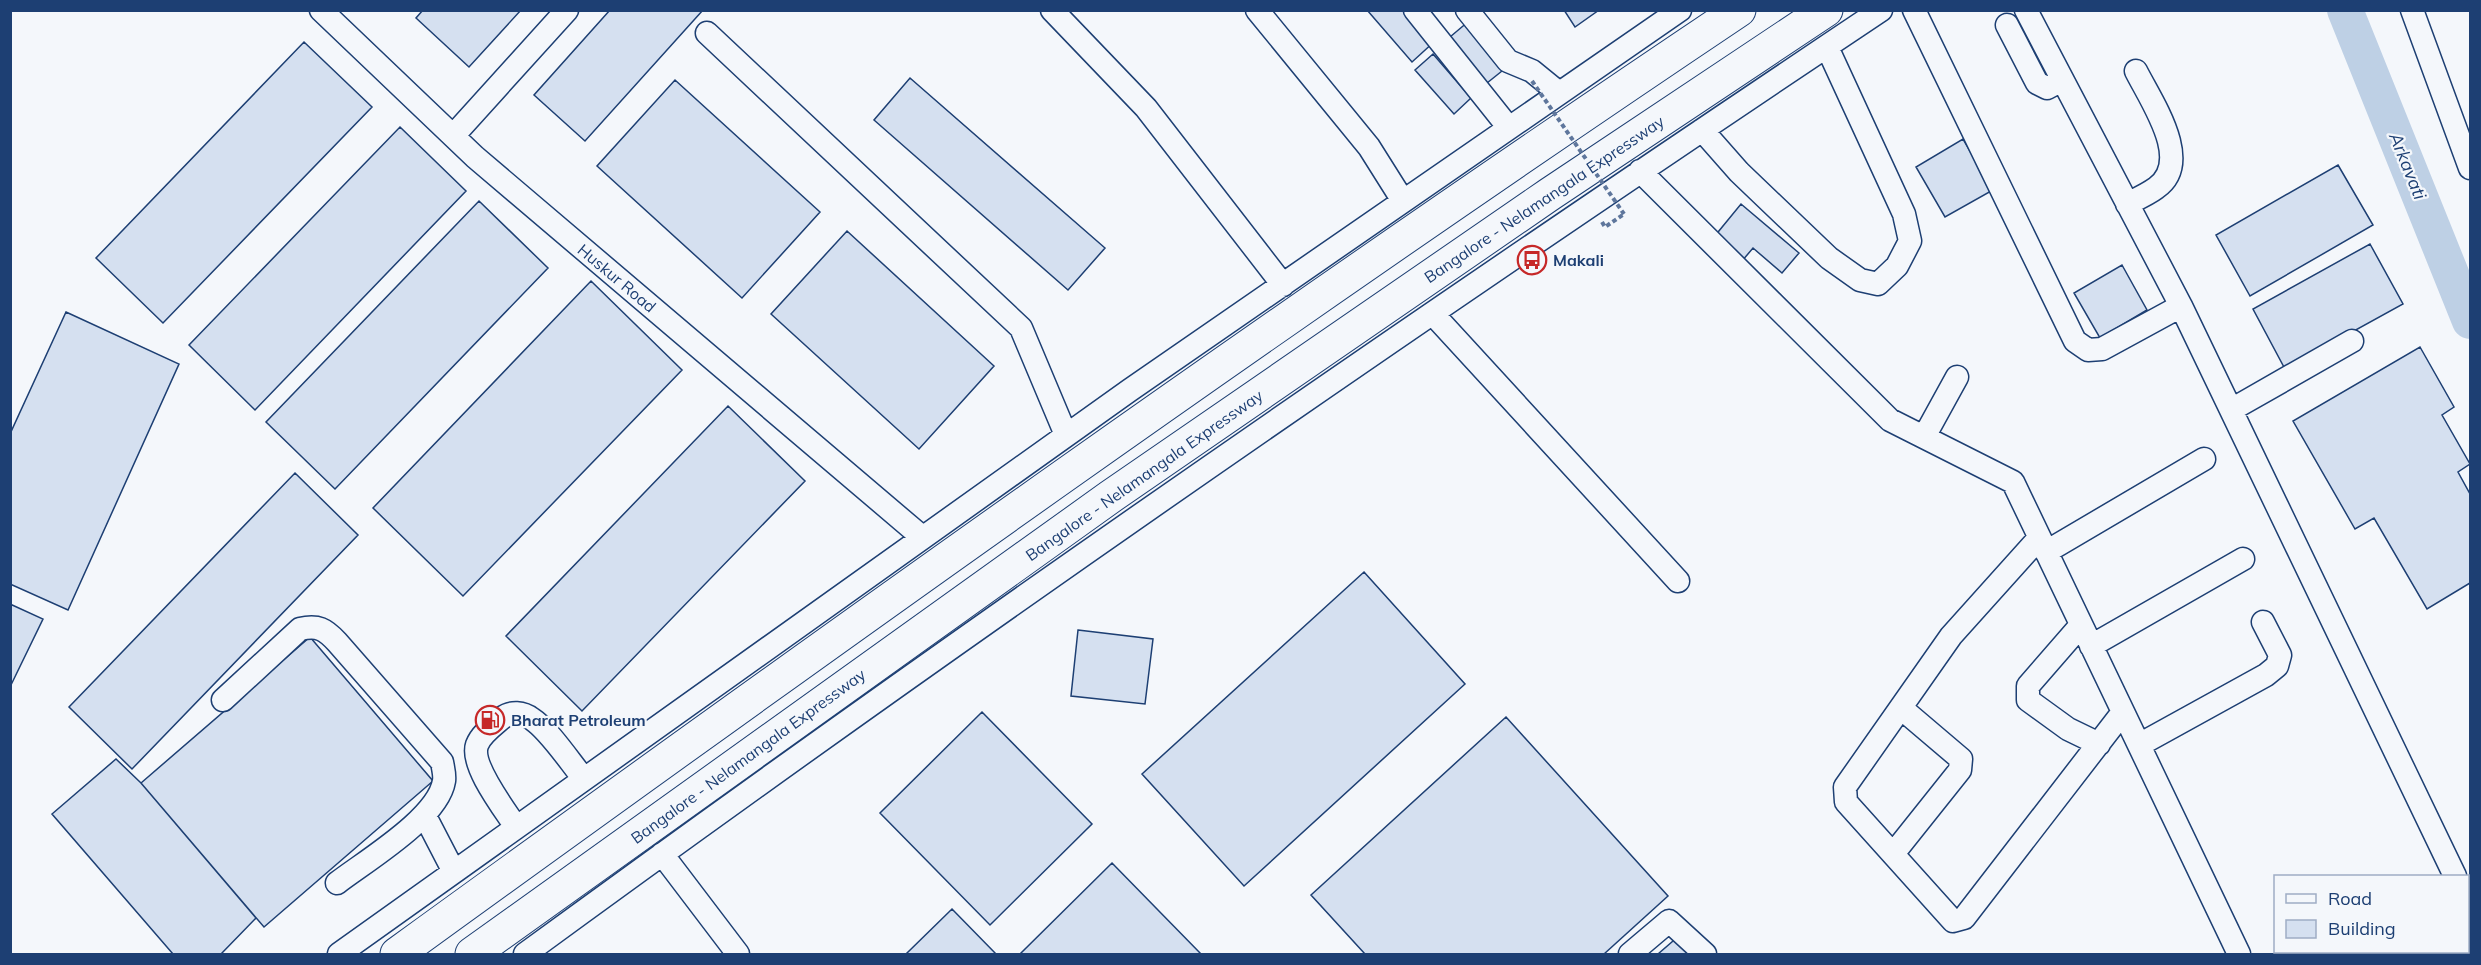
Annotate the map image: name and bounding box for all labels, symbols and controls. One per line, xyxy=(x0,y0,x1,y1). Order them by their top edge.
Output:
street label: Bangalore - Nelamangala Expressway xyxy=(1420,111,1668,287)
water label: Arkavati xyxy=(2384,128,2432,204)
street label: Huskur Road xyxy=(574,239,660,317)
bus stop icon: Makali xyxy=(1516,244,1548,276)
place label: Makali xyxy=(1553,250,1604,270)
street label: Bangalore - Nelamangala Expressway xyxy=(1022,385,1267,565)
street label: Bangalore - Nelamangala Expressway xyxy=(627,664,870,848)
fuel station icon: Bharat Petroleum xyxy=(474,704,506,736)
place label: Bharat Petroleum xyxy=(511,710,646,730)
legend xyxy=(2274,875,2469,953)
text: Road xyxy=(2328,887,2372,910)
text: Building xyxy=(2328,917,2396,940)

